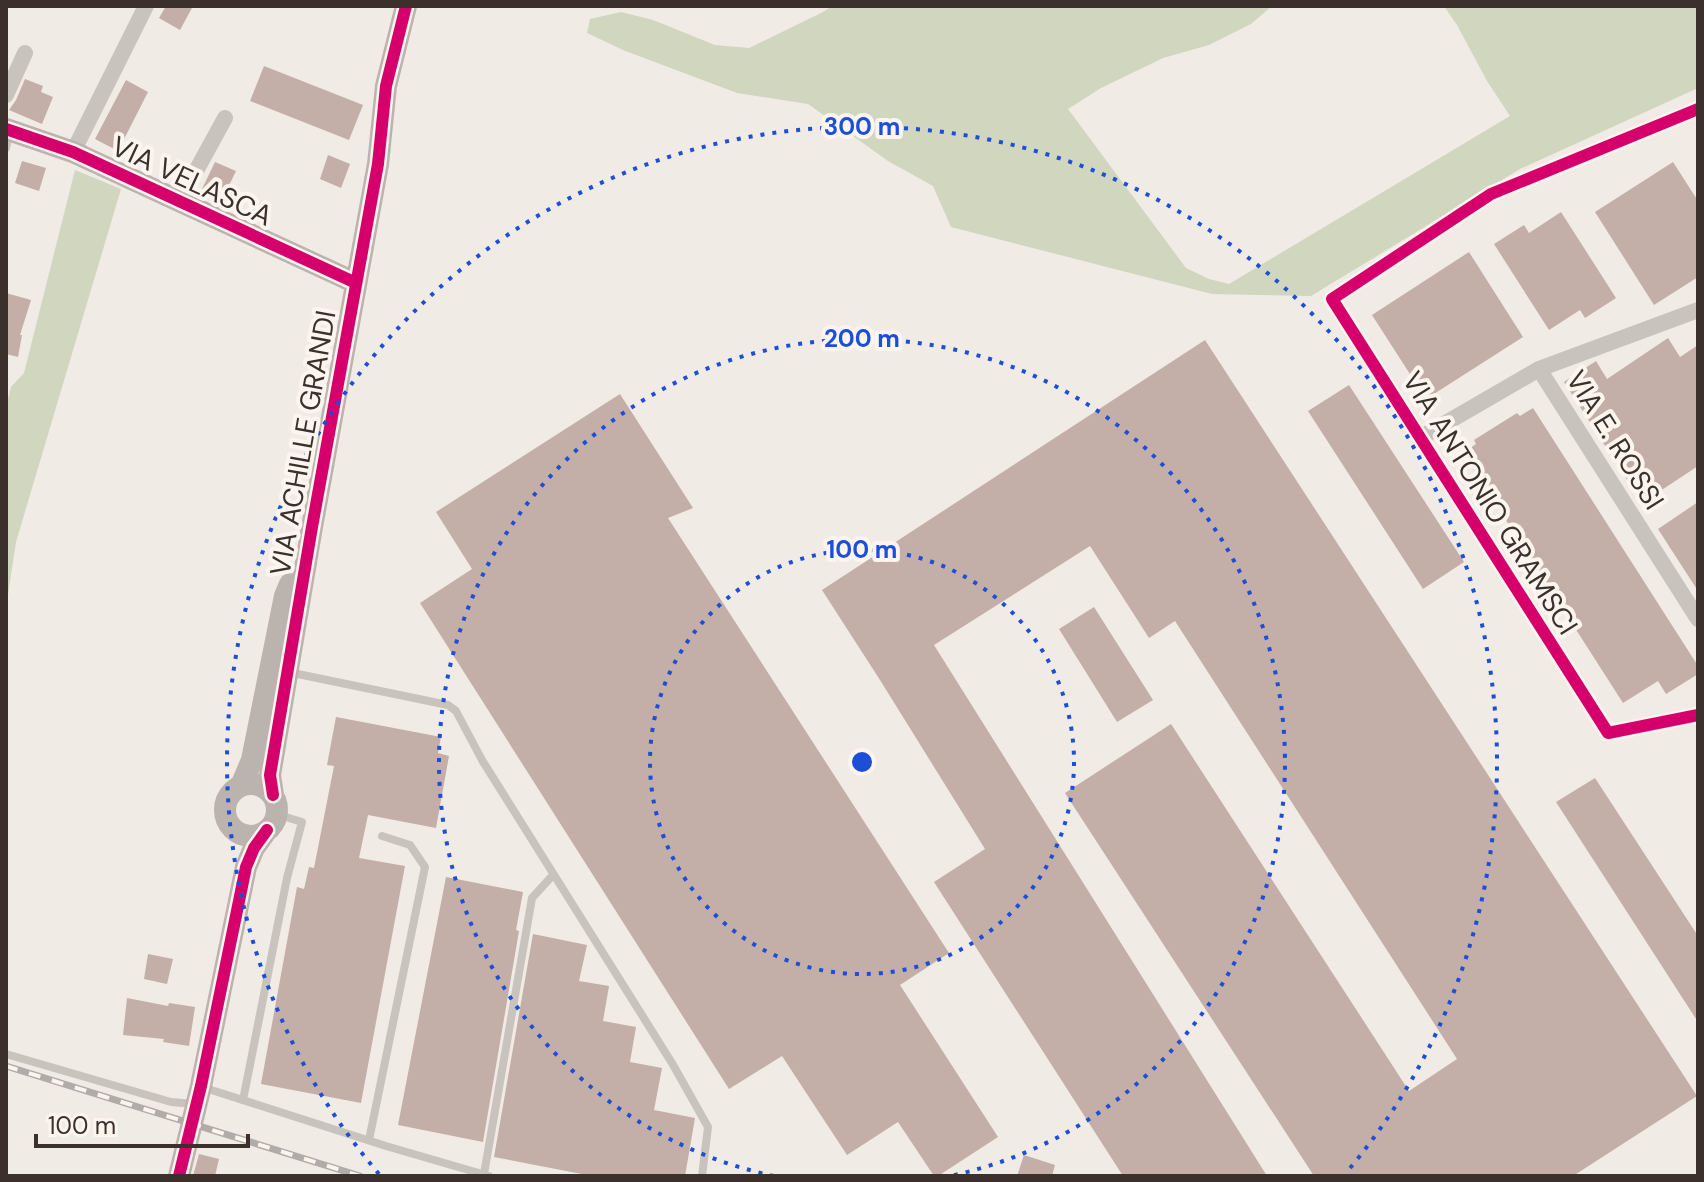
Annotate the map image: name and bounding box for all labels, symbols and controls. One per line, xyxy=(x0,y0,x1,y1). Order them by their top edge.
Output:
text: 300 m xyxy=(824,111,900,142)
street label: VIA VELASCA xyxy=(105,128,279,234)
street label: VIA ACHILLE GRANDI xyxy=(261,307,345,579)
text: 200 m xyxy=(824,323,900,354)
street label: VIA E. ROSSI xyxy=(1558,363,1672,517)
street label: VIA ANTONIO GRAMSCI xyxy=(1394,364,1586,642)
text: 100 m xyxy=(827,534,897,565)
centre of rings xyxy=(848,748,876,776)
scale bar xyxy=(36,1098,248,1148)
text: 100 m xyxy=(48,1110,116,1141)

